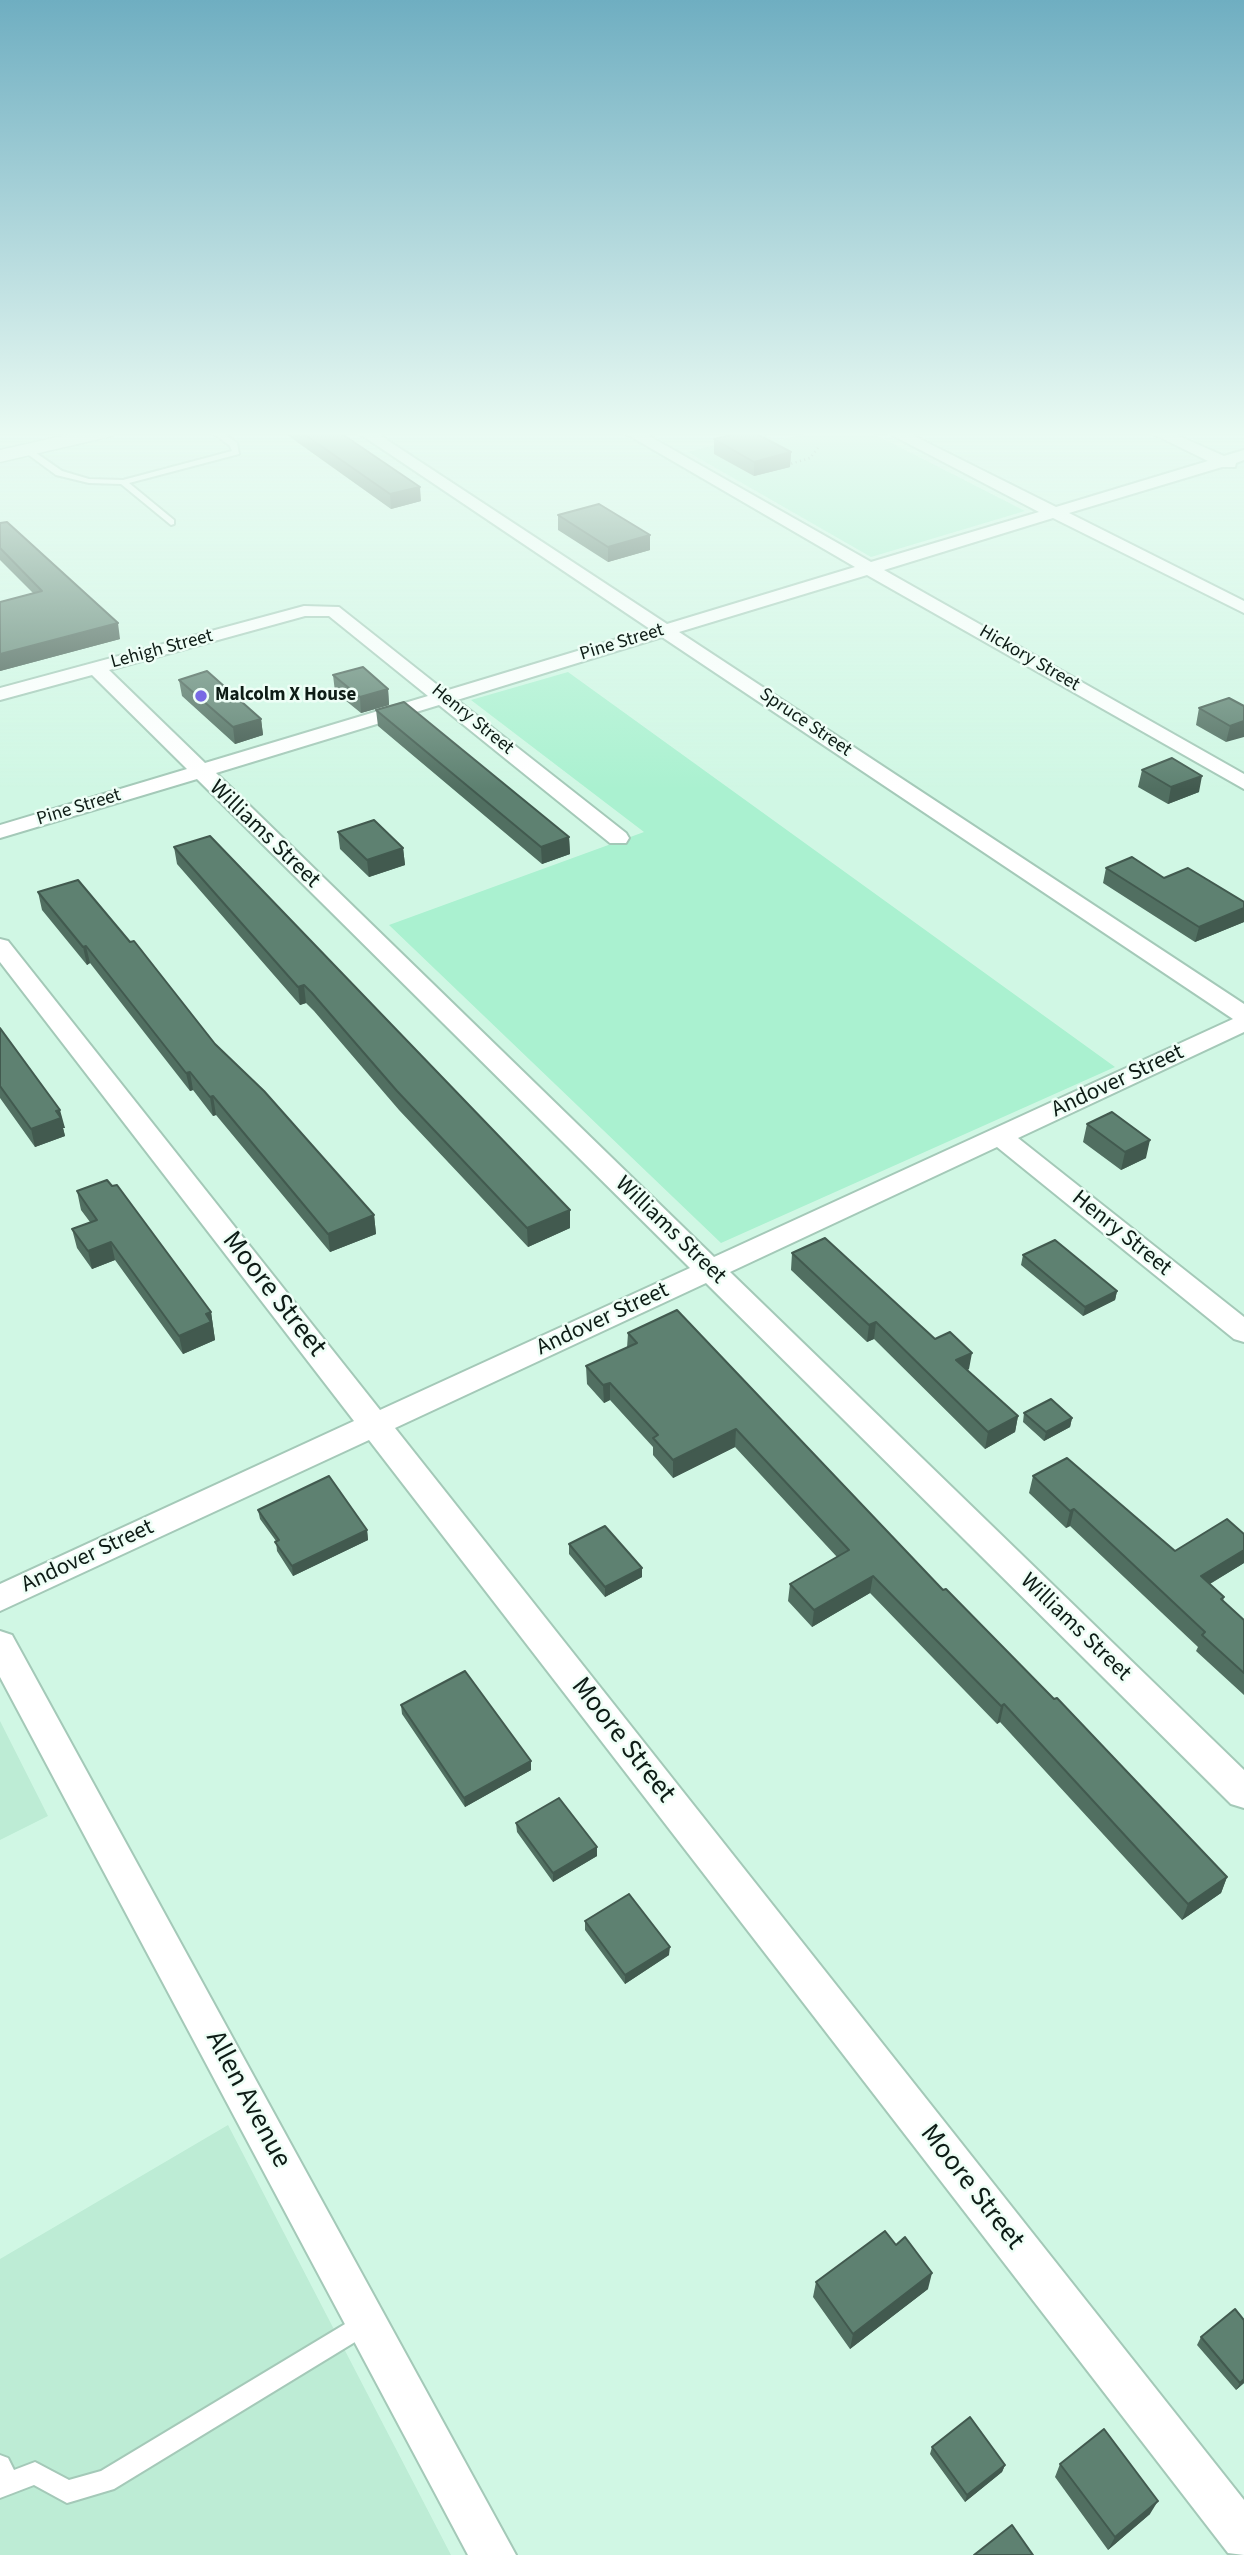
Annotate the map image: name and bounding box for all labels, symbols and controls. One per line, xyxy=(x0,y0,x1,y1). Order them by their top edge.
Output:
street label: Pine Street xyxy=(577,619,667,667)
street label: Hickory Street xyxy=(975,621,1083,697)
street label: Lehigh Street xyxy=(108,625,216,675)
street label: Henry Street xyxy=(426,680,518,760)
street label: Spruce Street xyxy=(754,684,856,762)
place label: Malcolm X House xyxy=(215,685,356,707)
marker: Malcolm X House xyxy=(193,688,209,704)
street label: Williams Street xyxy=(203,775,325,895)
street label: Pine Street xyxy=(34,784,124,832)
street label: Andover Street xyxy=(1048,1039,1188,1125)
street label: Williams Street xyxy=(609,1171,731,1291)
street label: Henry Street xyxy=(1065,1185,1177,1283)
street label: Moore Street xyxy=(214,1226,332,1364)
street label: Andover Street xyxy=(533,1277,673,1363)
street label: Andover Street xyxy=(18,1514,158,1600)
street label: Williams Street xyxy=(1014,1568,1136,1688)
street label: Moore Street xyxy=(563,1672,681,1810)
street label: Allen Avenue xyxy=(197,2026,297,2174)
street label: Moore Street xyxy=(912,2119,1030,2257)

